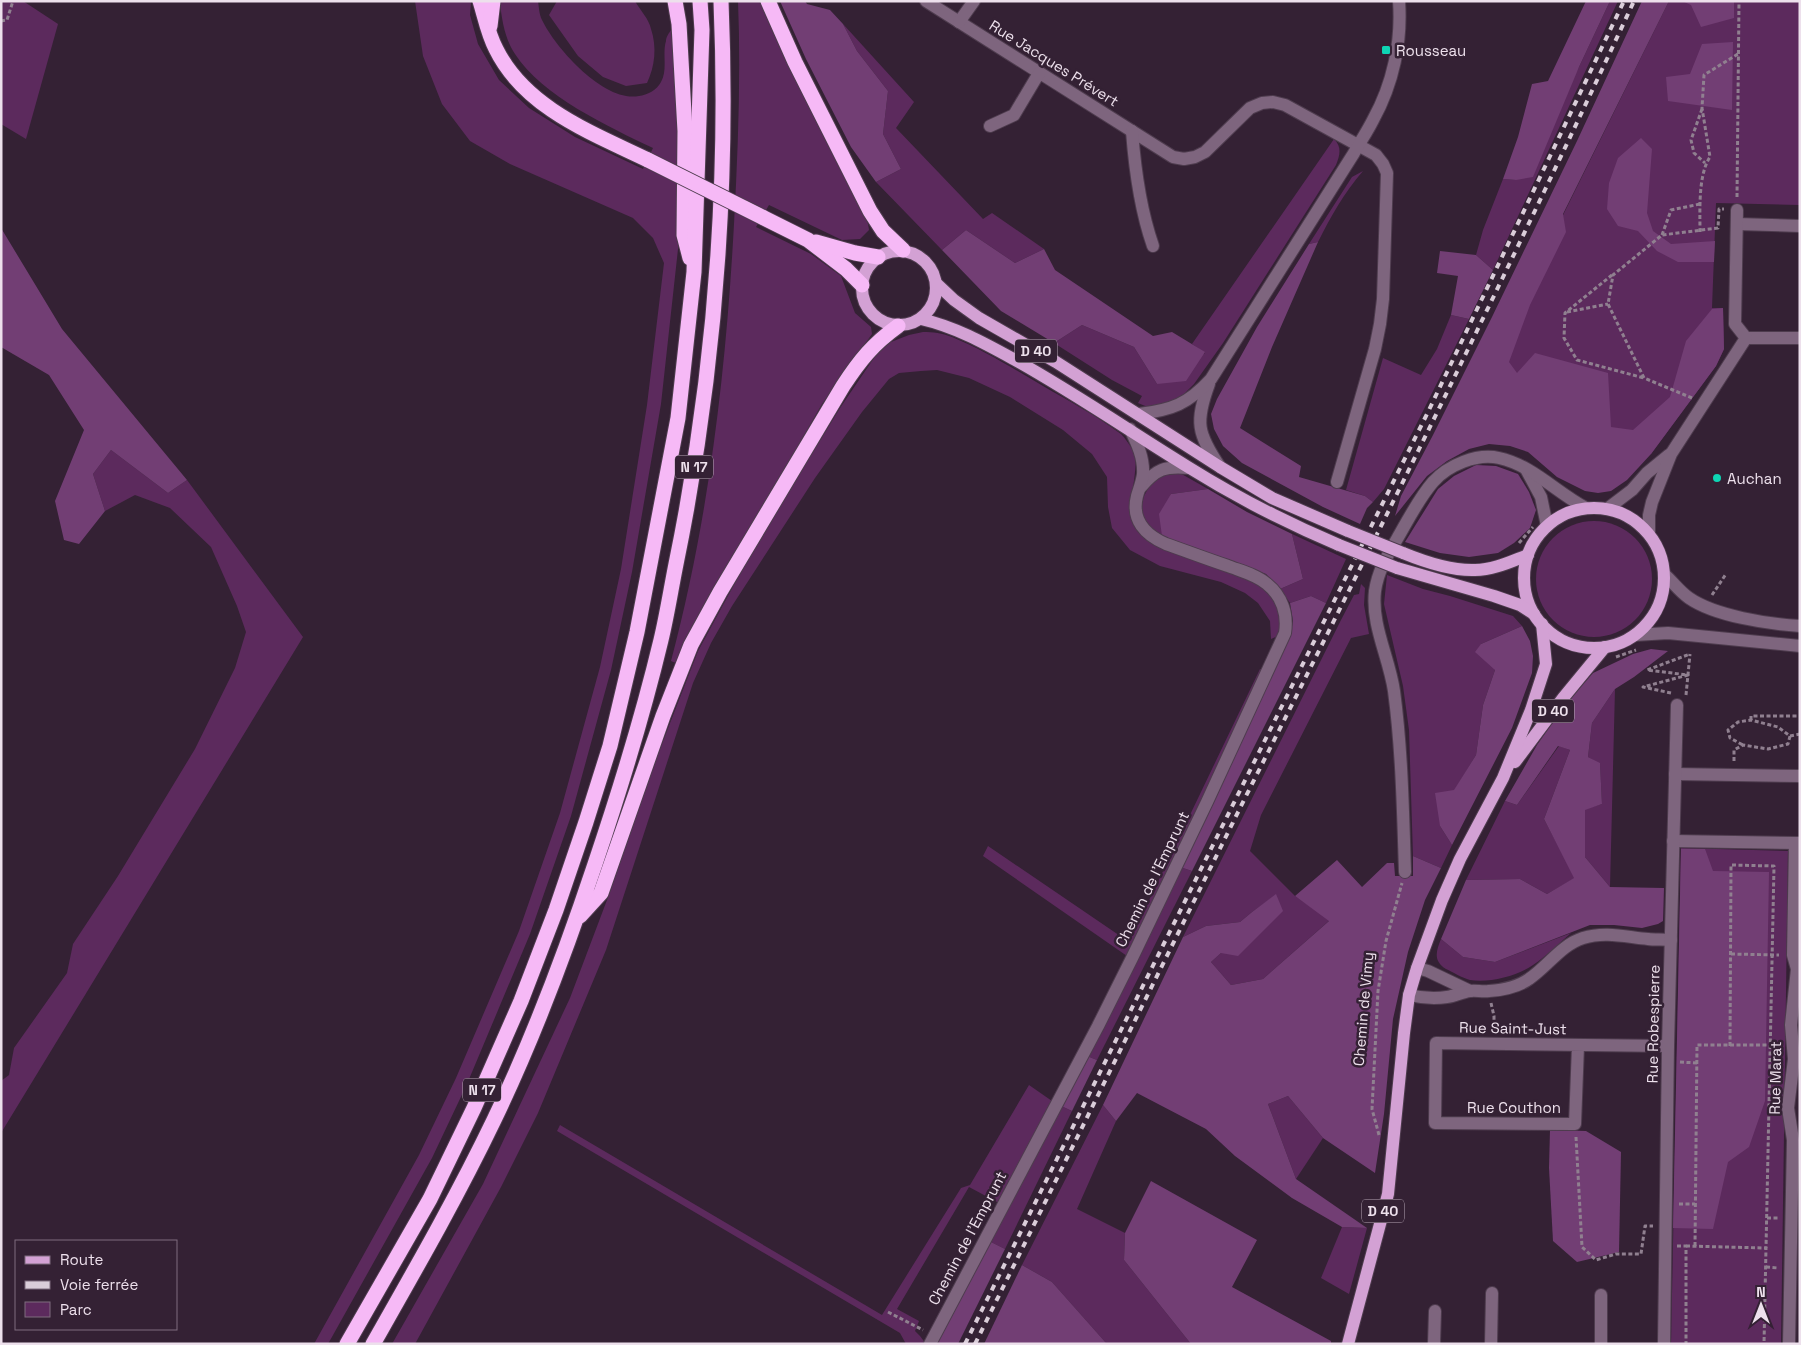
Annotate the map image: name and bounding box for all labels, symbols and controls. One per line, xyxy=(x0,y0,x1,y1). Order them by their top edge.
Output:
street label: Rue Jacques Prévert xyxy=(986,15,1122,111)
place label: Rousseau xyxy=(1396,41,1466,60)
marker: Rousseau xyxy=(1380,44,1392,56)
road number: D 40 xyxy=(1015,340,1057,362)
road number: N 17 xyxy=(675,456,713,478)
place label: Auchan xyxy=(1727,469,1782,488)
marker: Auchan xyxy=(1711,472,1723,484)
road number: D 40 xyxy=(1532,699,1574,722)
street label: Chemin de l'Emprunt xyxy=(1111,808,1193,950)
street label: Chemin de Vimy xyxy=(1349,951,1377,1067)
street label: Rue Robespierre xyxy=(1642,964,1664,1084)
street label: Rue Saint-Just xyxy=(1459,1018,1567,1038)
street label: Rue Marat xyxy=(1765,1041,1785,1115)
road number: N 17 xyxy=(463,1078,501,1102)
street label: Rue Couthon xyxy=(1467,1098,1561,1117)
street label: Chemin de l'Emprunt xyxy=(924,1168,1010,1308)
road number: D 40 xyxy=(1362,1200,1404,1222)
legend xyxy=(15,1240,178,1330)
text: Route xyxy=(60,1250,104,1269)
text: Voie ferrée xyxy=(60,1275,138,1294)
north arrow xyxy=(1736,1280,1786,1330)
text: N xyxy=(1756,1283,1766,1301)
text: Parc xyxy=(60,1300,92,1319)

